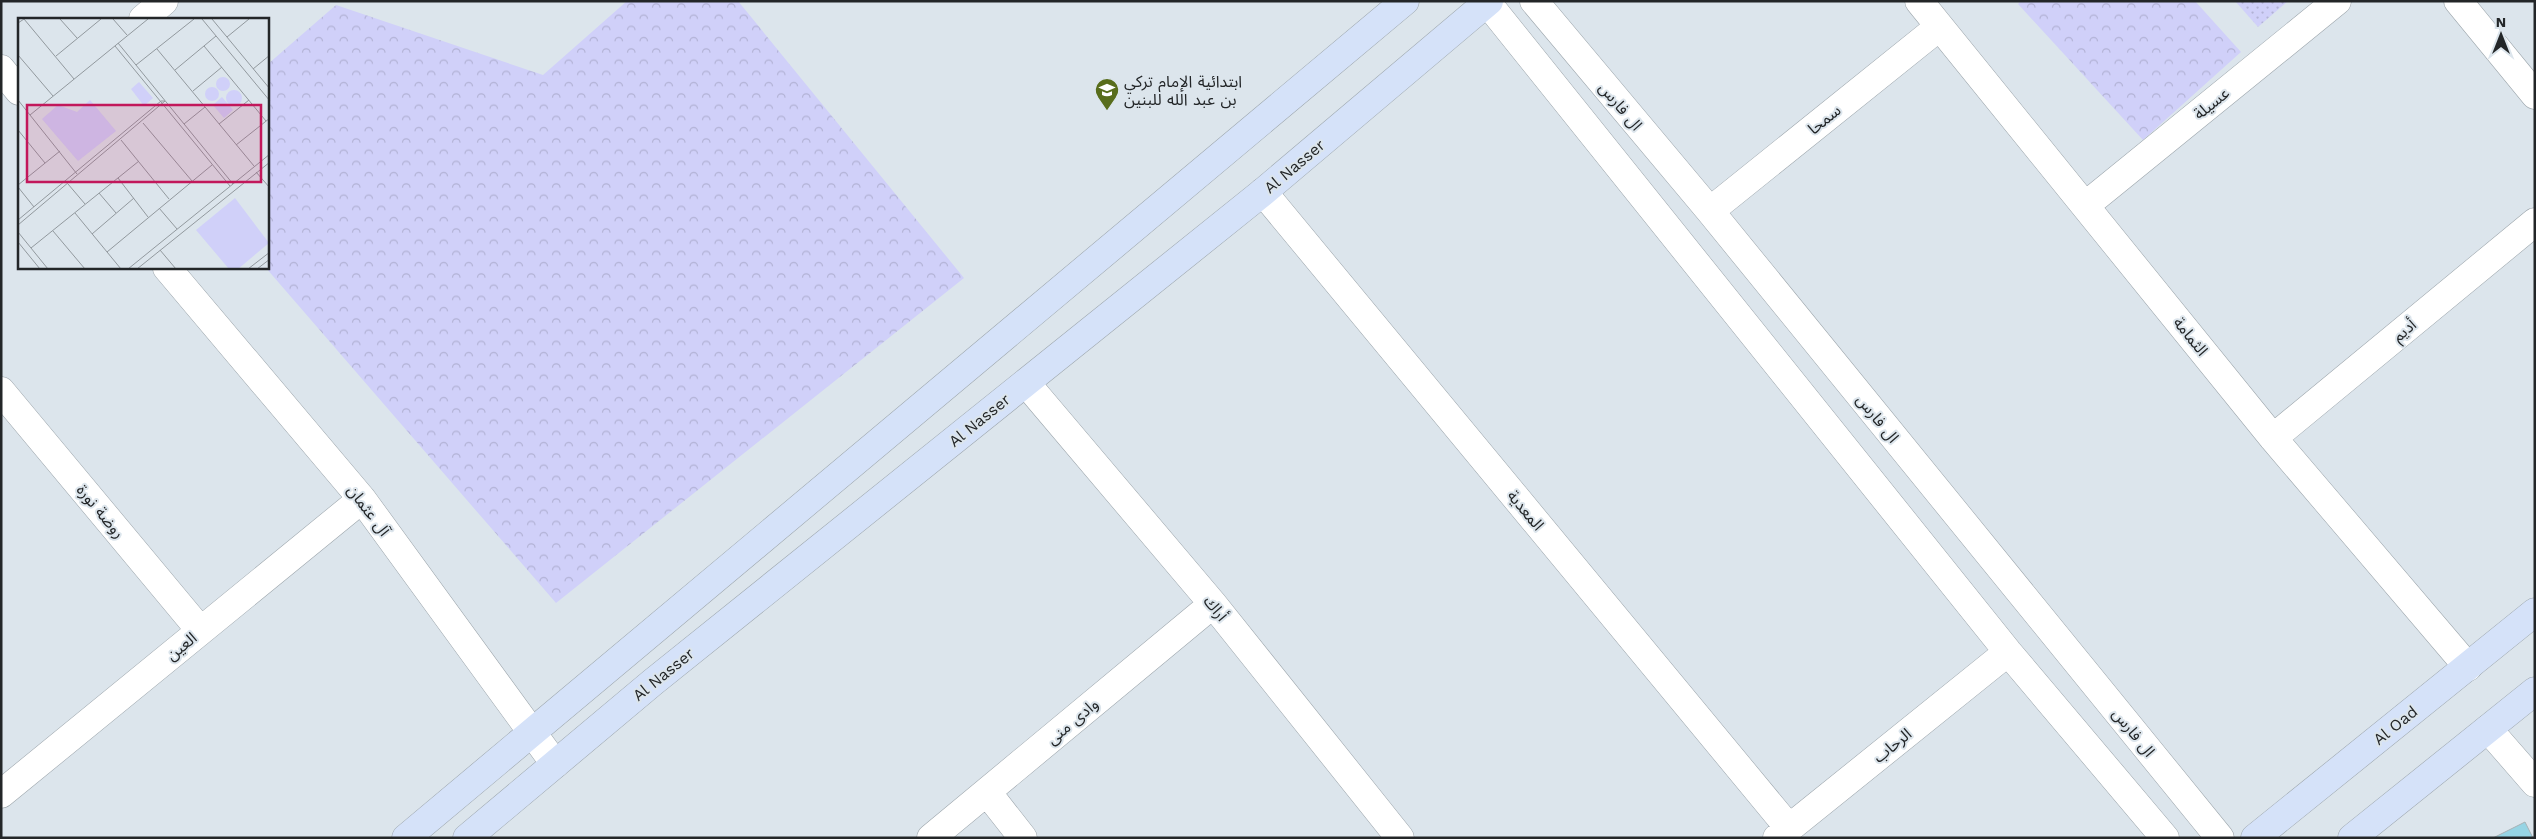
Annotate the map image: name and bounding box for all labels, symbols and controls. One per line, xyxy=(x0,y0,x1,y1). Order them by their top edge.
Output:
north arrow xyxy=(2476,10,2526,60)
text: N xyxy=(2496,14,2506,30)
inset map xyxy=(18,18,269,269)
place label: ابتدائية الإمام تركي بن عبد الله للبنين xyxy=(1124,72,1242,109)
school or university icon: ابتدائية الإمام تركي بن عبد الله للبنين xyxy=(1094,77,1120,111)
street label: ال فارس xyxy=(1594,78,1646,135)
street label: عسيلة xyxy=(2190,83,2233,123)
street label: سمحا xyxy=(1804,100,1845,138)
street label: Al Nasser xyxy=(1260,135,1329,197)
street label: الثمامة xyxy=(2169,313,2212,359)
street label: أديم xyxy=(2389,315,2422,348)
street label: Al Nasser xyxy=(945,390,1014,451)
street label: ال فارس xyxy=(1852,390,1903,447)
street label: روضة نورة xyxy=(73,481,129,542)
street label: آل عثمان xyxy=(342,481,395,541)
street label: المعدية xyxy=(1503,486,1548,534)
street label: أراك xyxy=(1200,592,1232,625)
street label: العين xyxy=(162,628,200,664)
street label: Al Nasser xyxy=(629,644,698,705)
street label: وادى منى xyxy=(1043,694,1102,749)
street label: Al Oad xyxy=(2369,702,2421,749)
street label: ال فارس xyxy=(2108,704,2159,761)
street label: الرحاب xyxy=(1869,724,1915,767)

